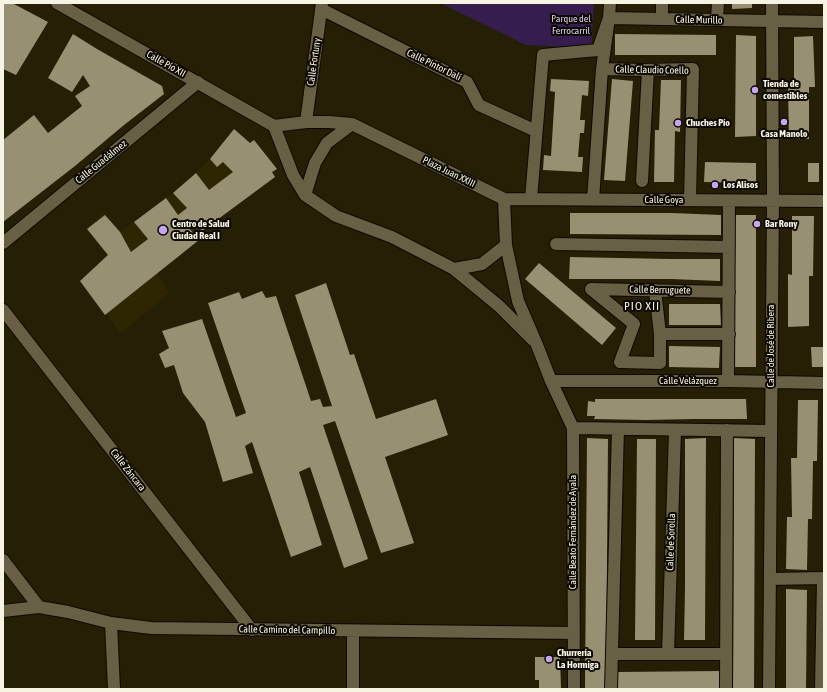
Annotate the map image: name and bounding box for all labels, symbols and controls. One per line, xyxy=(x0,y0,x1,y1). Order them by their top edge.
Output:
park label: Parque del Ferrocarril xyxy=(551,13,591,36)
street label: Calle Murillo xyxy=(675,14,723,26)
street label: Calle Fortuny xyxy=(305,37,323,87)
street label: Calle Pintor Dalí xyxy=(405,47,463,83)
street label: Calle Pío XII xyxy=(144,48,188,80)
street label: Calle Claudio Coello xyxy=(615,63,689,77)
place label: Tienda de comestibles xyxy=(763,78,807,102)
marker: Tienda de comestibles xyxy=(750,85,760,95)
place label: Chuches Pío xyxy=(686,117,730,129)
marker: Casa Manolo xyxy=(779,117,789,127)
marker: Chuches Pío xyxy=(673,118,683,128)
place label: Casa Manolo xyxy=(761,128,807,140)
street label: Calle Guadálmez xyxy=(73,138,129,186)
street label: Plaza Juan XXIII xyxy=(421,154,477,190)
place label: Los Alisos xyxy=(723,179,758,191)
marker: Los Alisos xyxy=(710,180,720,190)
street label: Calle Goya xyxy=(645,194,683,206)
place label: Centro de Salud Ciudad Real I xyxy=(172,218,230,242)
place label: Bar Rony xyxy=(765,218,797,230)
marker: Bar Rony xyxy=(752,219,762,229)
marker: Centro de Salud Ciudad Real I xyxy=(157,224,169,236)
street label: Calle Berruguete xyxy=(629,283,691,297)
district label: PIO XII xyxy=(624,299,660,313)
street label: Calle de José de Ribera xyxy=(765,305,777,387)
street label: Calle Velázquez xyxy=(659,375,717,387)
street label: Calle Záncara xyxy=(108,447,148,493)
street label: Calle Beato Fernández de Ayala xyxy=(567,475,579,589)
street label: Calle de Sorolla xyxy=(664,513,678,571)
street label: Calle Camino del Campillo xyxy=(239,623,335,637)
place label: Churrería La Hormiga xyxy=(557,647,599,670)
marker: Churrería La Hormiga xyxy=(544,654,554,664)

